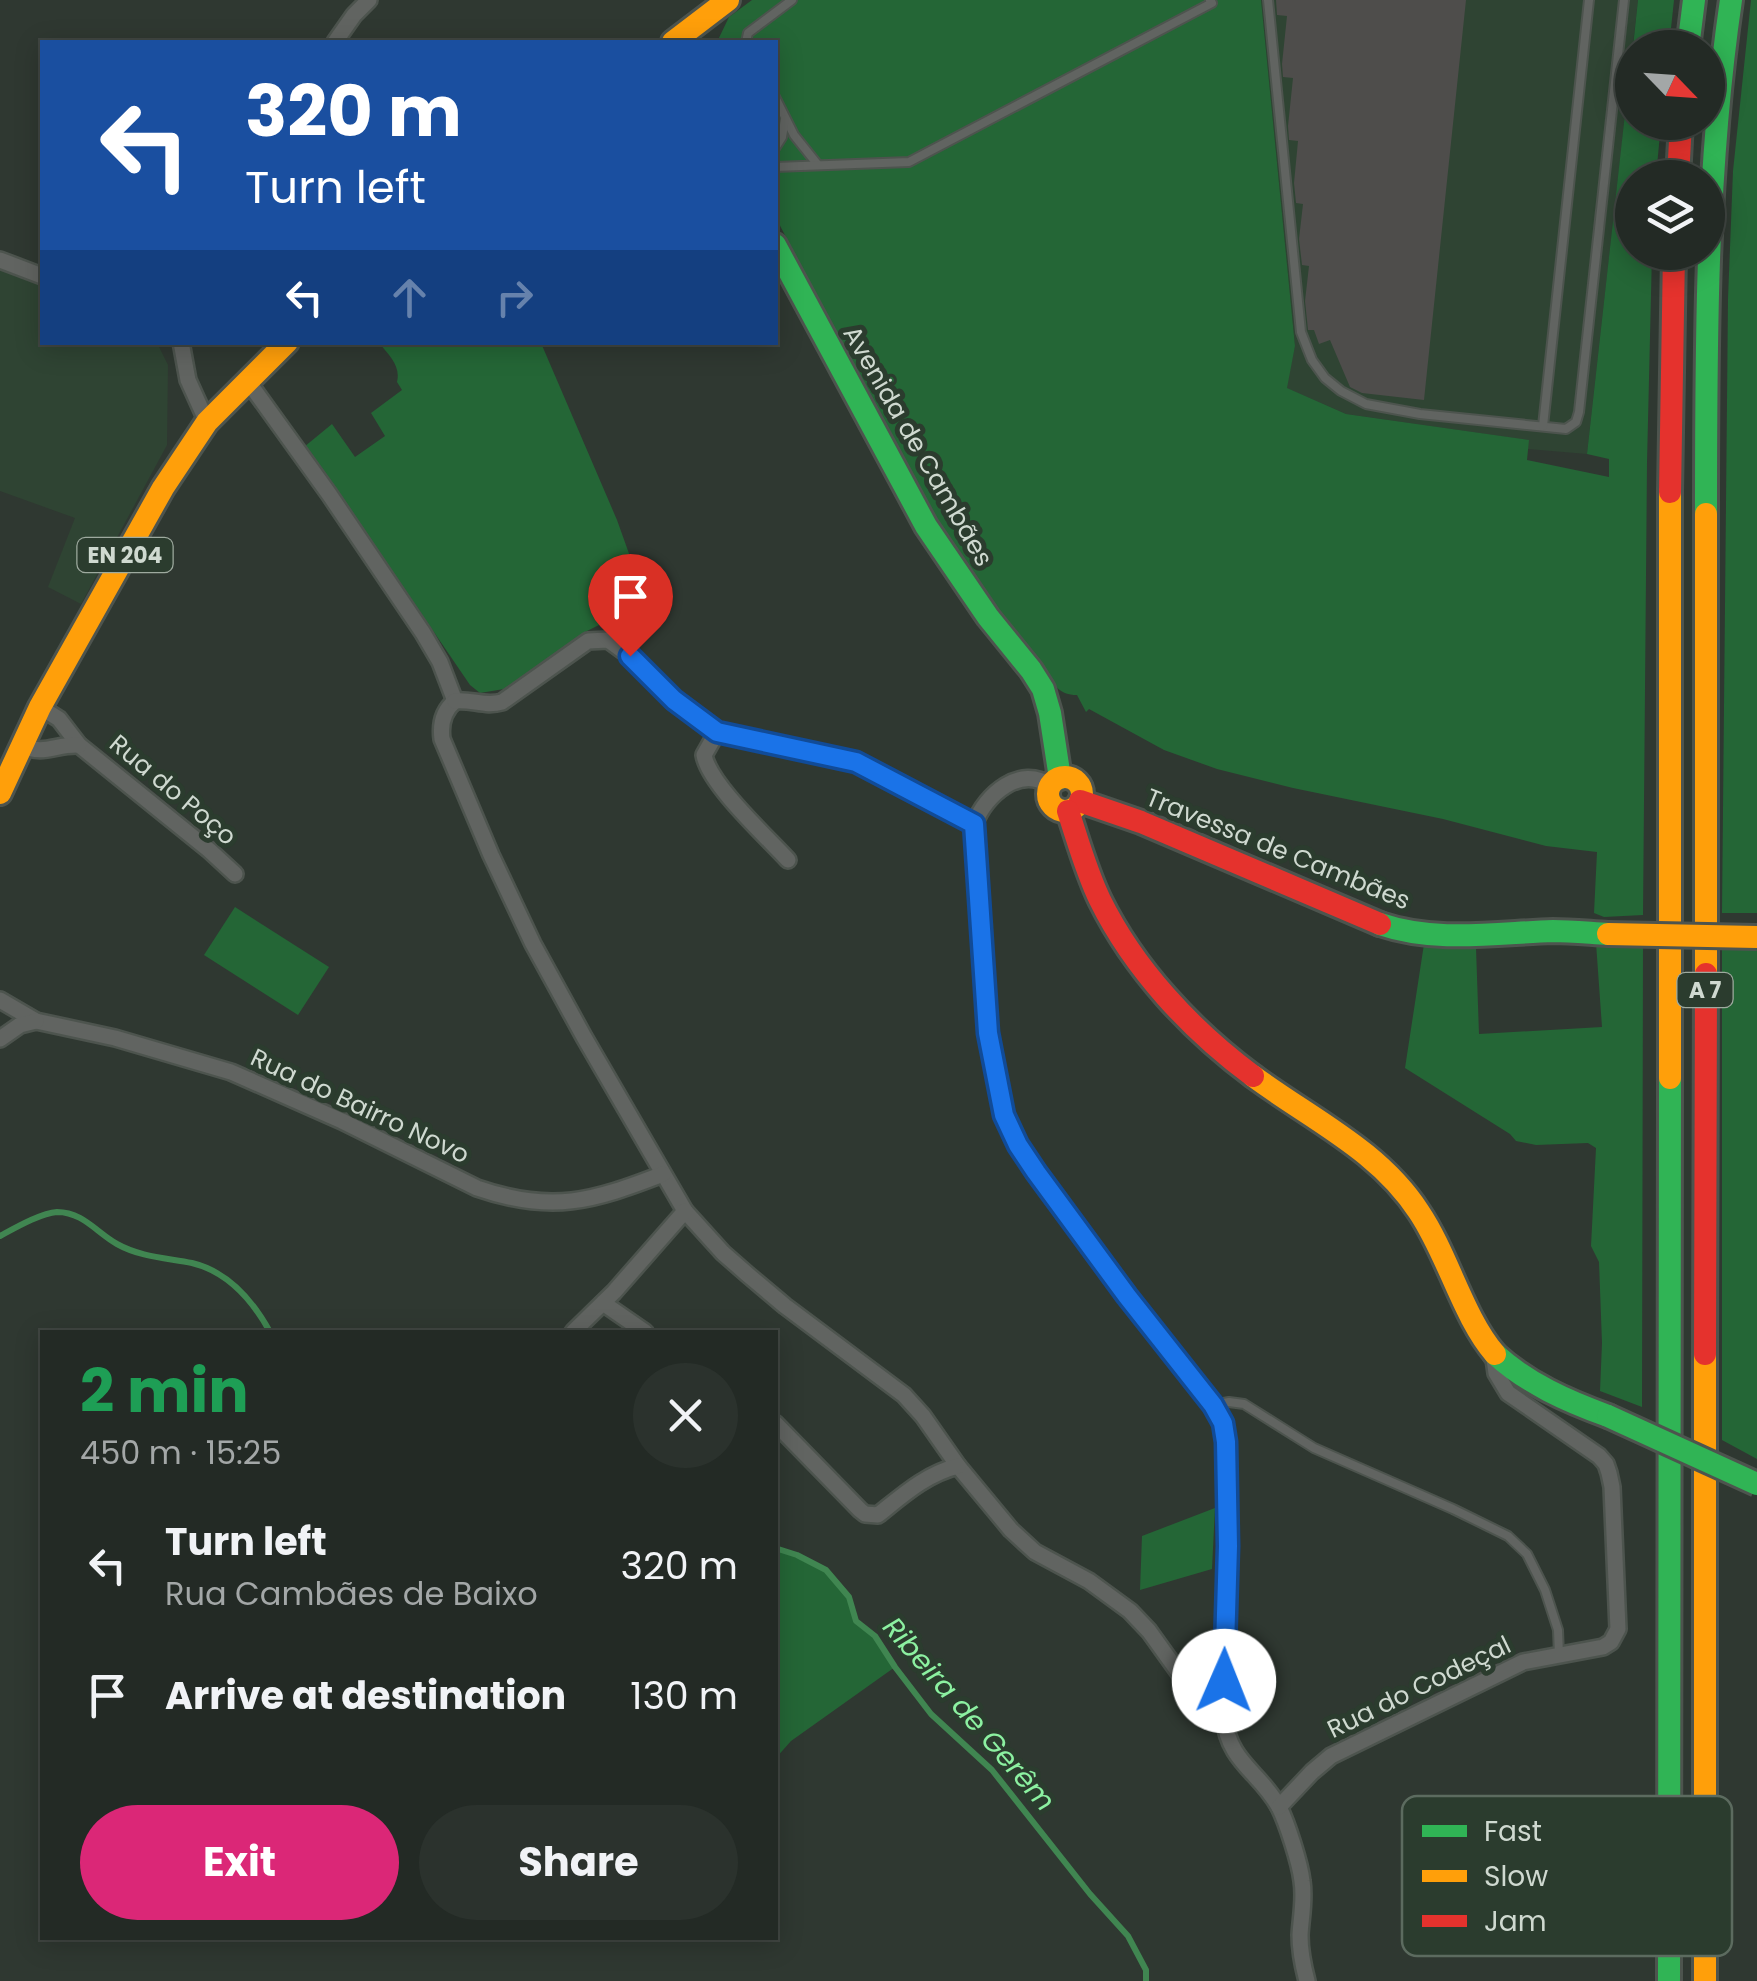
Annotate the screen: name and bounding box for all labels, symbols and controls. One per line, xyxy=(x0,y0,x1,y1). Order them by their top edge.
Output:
north arrow xyxy=(1615,30,1725,140)
map controls xyxy=(1615,30,1725,270)
text: 320 m xyxy=(245,62,462,161)
icon: left xyxy=(80,80,210,210)
text: Turn left xyxy=(245,156,426,219)
button: layers xyxy=(1615,160,1725,270)
icon: left xyxy=(277,270,332,325)
icon: ahead xyxy=(382,270,437,325)
icon: right xyxy=(487,270,542,325)
street label: Avenida de Cambães xyxy=(835,319,1001,573)
road number: EN 204 xyxy=(78,538,172,572)
pin xyxy=(588,554,673,657)
icon: arrive xyxy=(603,569,658,624)
street label: Rua do Poço xyxy=(102,726,244,854)
street label: Travessa de Cambães xyxy=(1141,780,1415,918)
road number: A 7 xyxy=(1678,973,1732,1007)
street label: Rua do Bairro Novo xyxy=(245,1040,475,1172)
text: 2 min xyxy=(80,1349,249,1433)
button: close xyxy=(633,1363,738,1468)
text: 450 m · 15:25 xyxy=(80,1430,281,1475)
text: Turn left xyxy=(165,1515,327,1568)
icon: left xyxy=(80,1538,135,1593)
text: 320 m xyxy=(621,1539,738,1592)
text: Rua Cambães de Baixo xyxy=(165,1571,538,1616)
water label: Ribeira de Gerêm xyxy=(874,1609,1064,1819)
street label: Rua do Codeçal xyxy=(1321,1627,1517,1747)
position arrow xyxy=(1172,1629,1276,1733)
icon: arrive xyxy=(80,1668,135,1723)
text: Arrive at destination xyxy=(165,1669,566,1722)
text: 130 m xyxy=(630,1669,738,1722)
legend xyxy=(1402,1796,1732,1956)
button: Exit xyxy=(80,1805,399,1920)
button: Share xyxy=(419,1805,738,1920)
text: Fast xyxy=(1484,1812,1542,1851)
text: Slow xyxy=(1484,1857,1548,1896)
text: Jam xyxy=(1484,1902,1547,1941)

